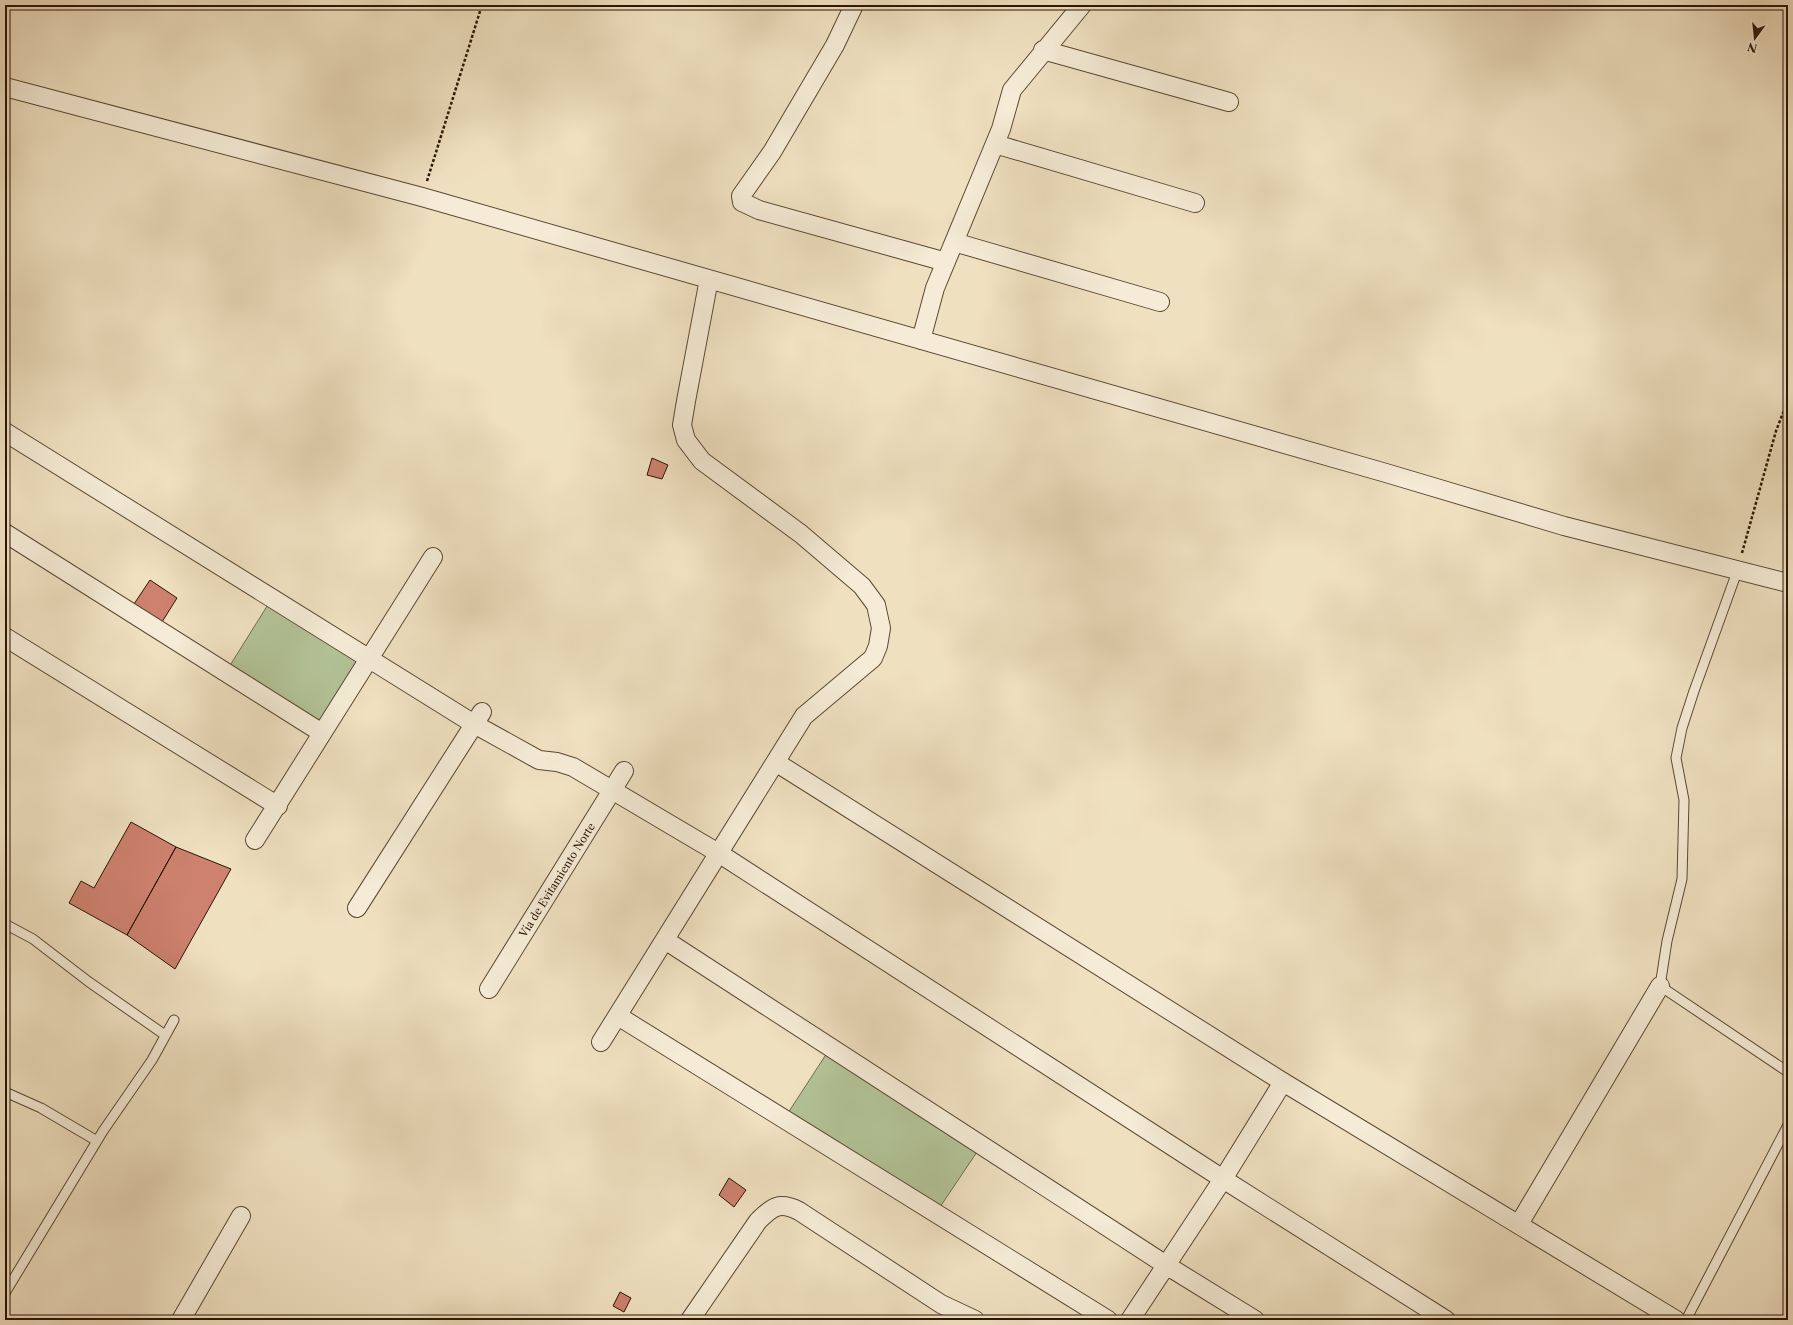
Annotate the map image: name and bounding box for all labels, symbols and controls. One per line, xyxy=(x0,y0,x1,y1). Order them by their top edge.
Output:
north arrow xyxy=(1735,18,1775,58)
text: N xyxy=(1746,40,1759,56)
street label: Vía de Evitamiento Norte xyxy=(515,820,598,941)

